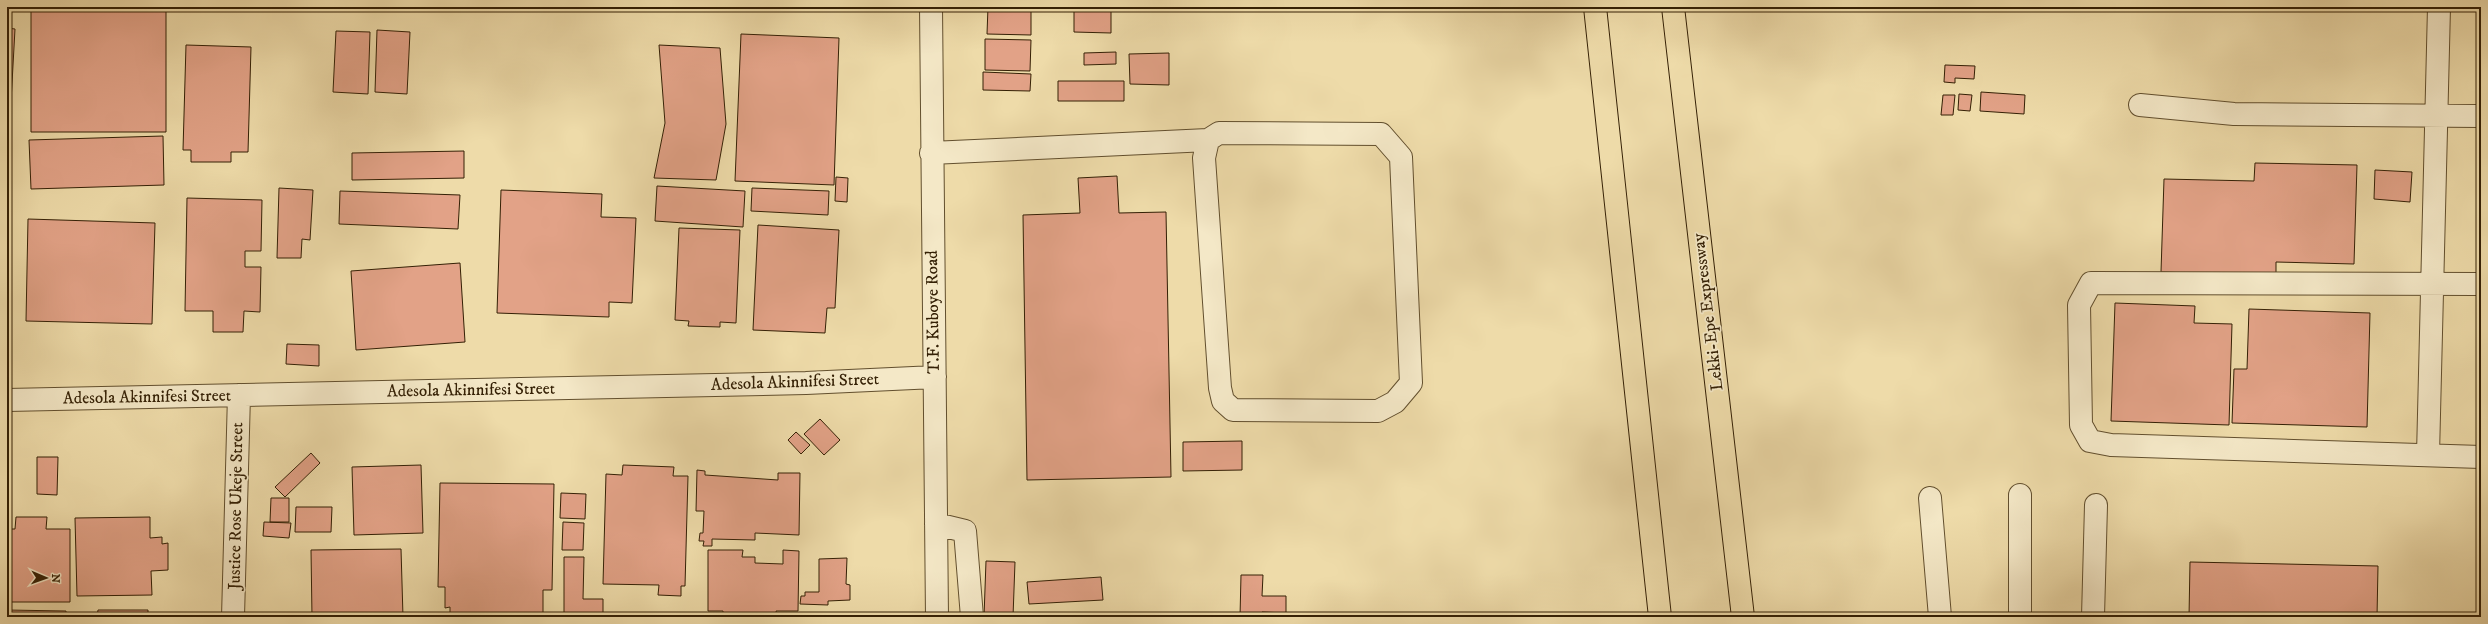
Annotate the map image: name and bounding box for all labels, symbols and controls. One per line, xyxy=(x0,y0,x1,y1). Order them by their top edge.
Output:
street label: Lekki-Epe Expressway xyxy=(1687,231,1729,392)
street label: T.F. Kuboye Road xyxy=(921,250,945,374)
street label: Adesola Akinnifesi Street xyxy=(711,368,880,396)
street label: Adesola Akinnifesi Street xyxy=(387,378,556,402)
street label: Adesola Akinnifesi Street xyxy=(63,385,232,409)
street label: Justice Rose Ukeje Street xyxy=(224,422,248,592)
north arrow xyxy=(26,558,66,598)
text: N xyxy=(48,574,62,583)

